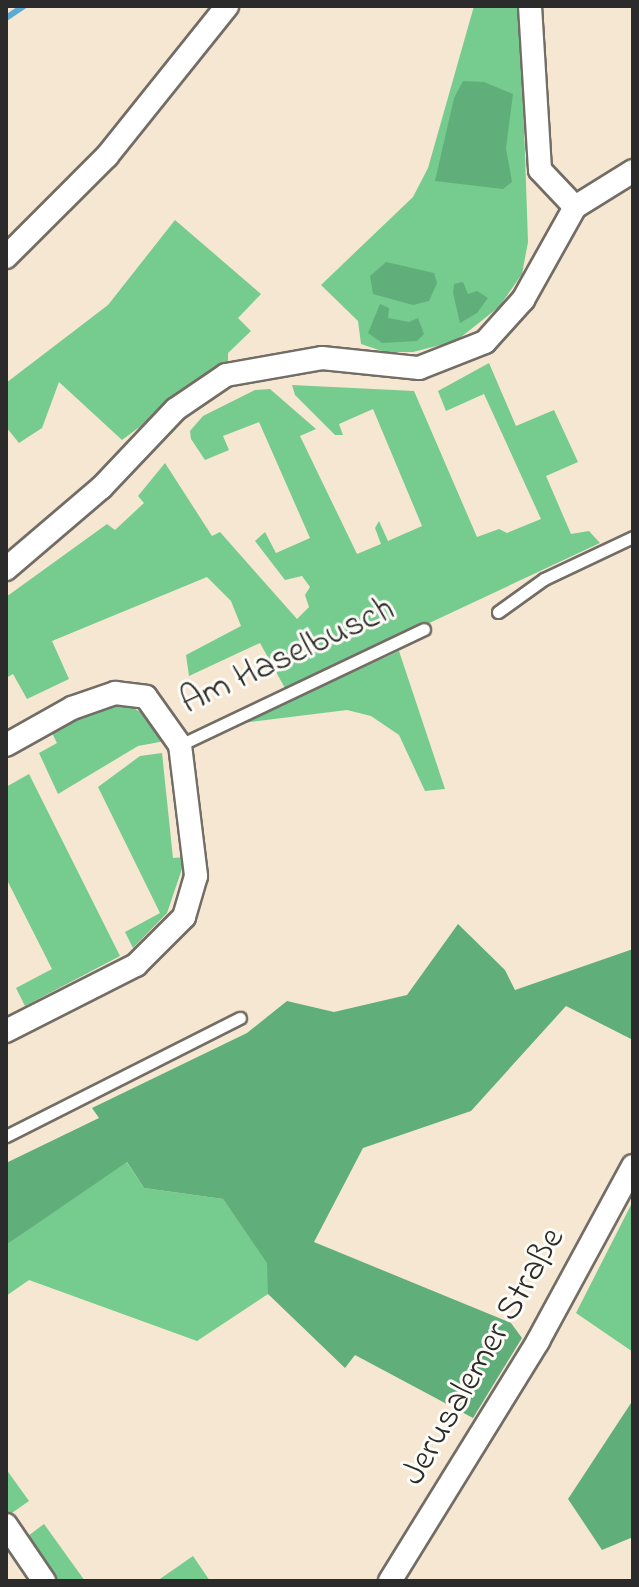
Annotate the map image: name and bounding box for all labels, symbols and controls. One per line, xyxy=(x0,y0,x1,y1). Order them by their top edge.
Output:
street label: Am Haselbusch xyxy=(174,589,402,725)
street label: Jerusalemer Straße xyxy=(393,1221,575,1493)

